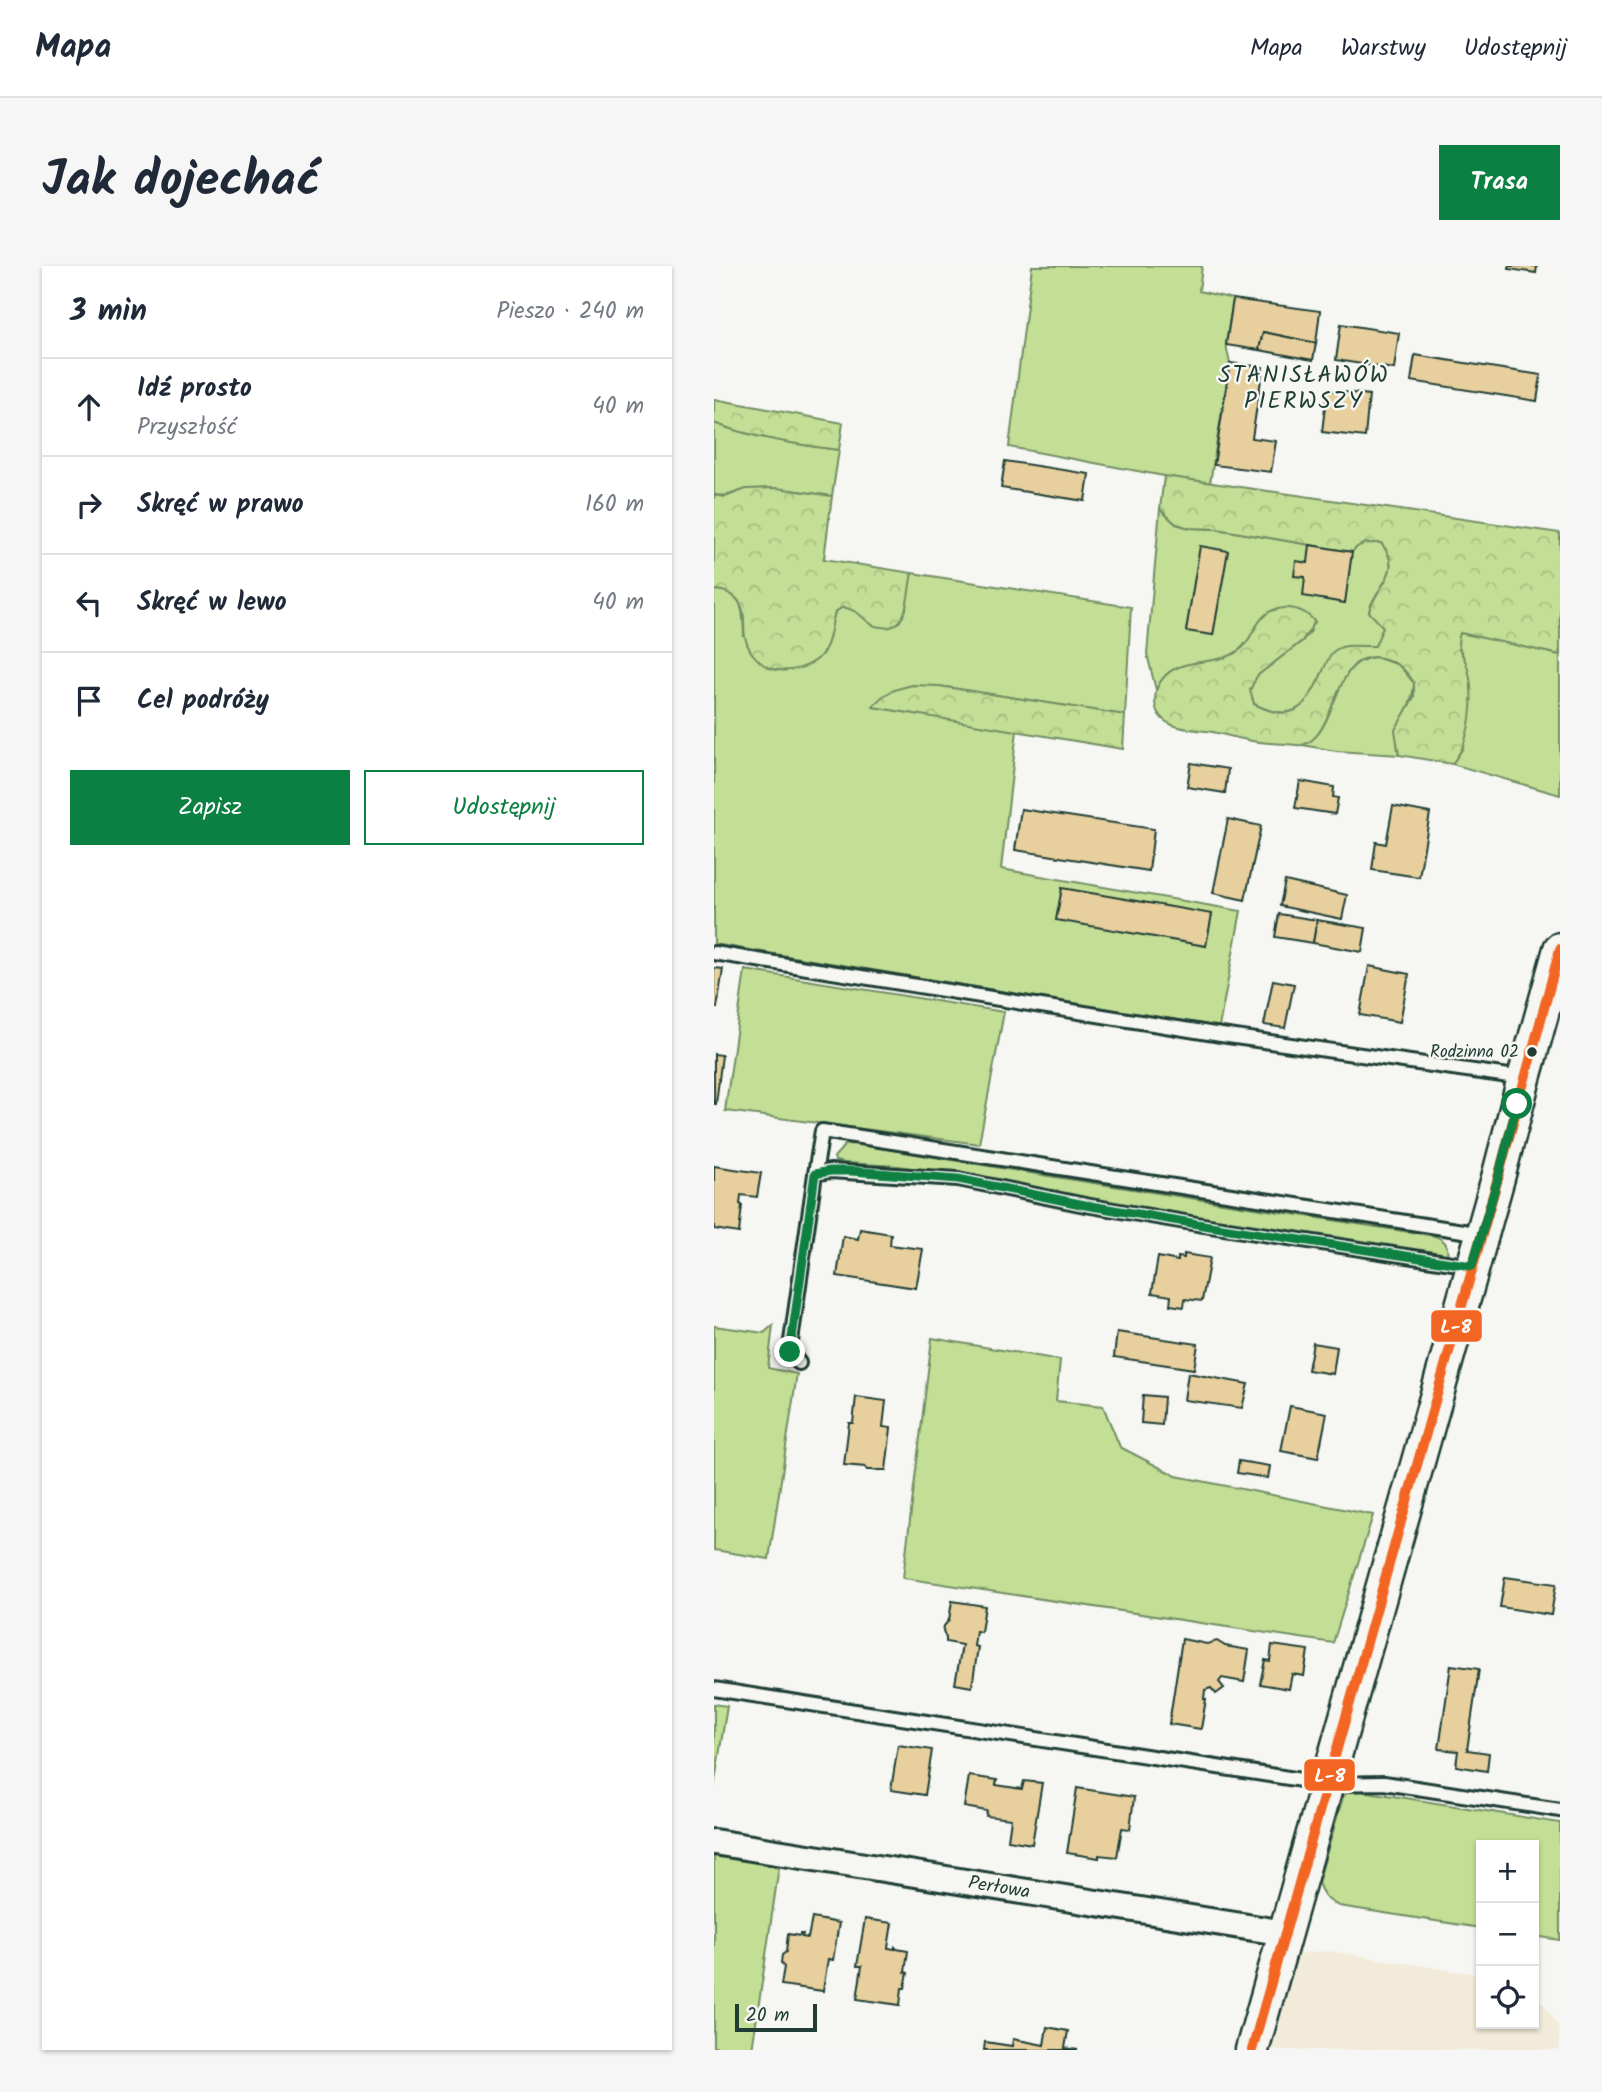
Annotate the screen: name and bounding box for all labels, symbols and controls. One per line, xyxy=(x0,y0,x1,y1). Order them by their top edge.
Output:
text: Mapa xyxy=(35,22,111,75)
text: Mapa xyxy=(1250,29,1303,68)
text: Warstwy xyxy=(1341,29,1426,68)
text: Udostępnij xyxy=(1464,29,1567,68)
text: Jak dojechać xyxy=(42,143,320,221)
button: Trasa xyxy=(1439,145,1560,220)
text: 3 min xyxy=(70,288,147,336)
text: Pieszo · 240 m xyxy=(496,294,644,330)
district label: STANISŁAWÓW PIERWSZY xyxy=(1218,358,1390,420)
text: Idź prosto xyxy=(137,368,252,410)
icon: ahead xyxy=(70,388,108,426)
text: 40 m xyxy=(592,389,644,425)
text: Przyszłość xyxy=(137,410,237,446)
text: Skręć w prawo xyxy=(137,484,304,526)
icon: right xyxy=(70,486,108,524)
text: 160 m xyxy=(585,487,644,523)
text: Skręć w lewo xyxy=(137,582,287,624)
icon: left xyxy=(70,584,108,622)
text: 40 m xyxy=(592,585,644,621)
text: Cel podróży xyxy=(137,680,269,722)
icon: arrive xyxy=(70,682,108,720)
button: Zapisz xyxy=(70,770,350,845)
button: Udostępnij xyxy=(364,770,644,845)
place label: Rodzinna 02 xyxy=(1430,1039,1519,1066)
marker: Rodzinna 02 xyxy=(1525,1045,1539,1059)
route start xyxy=(1501,1088,1532,1119)
line badge: L-8 xyxy=(1430,1309,1483,1343)
text: L-8 xyxy=(1440,1313,1473,1343)
route end xyxy=(774,1336,805,1367)
line badge: L-8 xyxy=(1303,1758,1356,1792)
text: L-8 xyxy=(1314,1762,1347,1792)
map controls xyxy=(1476,1840,1539,2029)
button: + xyxy=(1476,1840,1539,1903)
street label: Perłowa xyxy=(966,1868,1032,1908)
button: − xyxy=(1476,1903,1539,1966)
button: locate xyxy=(1476,1966,1539,2029)
scale bar xyxy=(735,2001,817,2033)
text: 20 m xyxy=(746,2001,789,2031)

